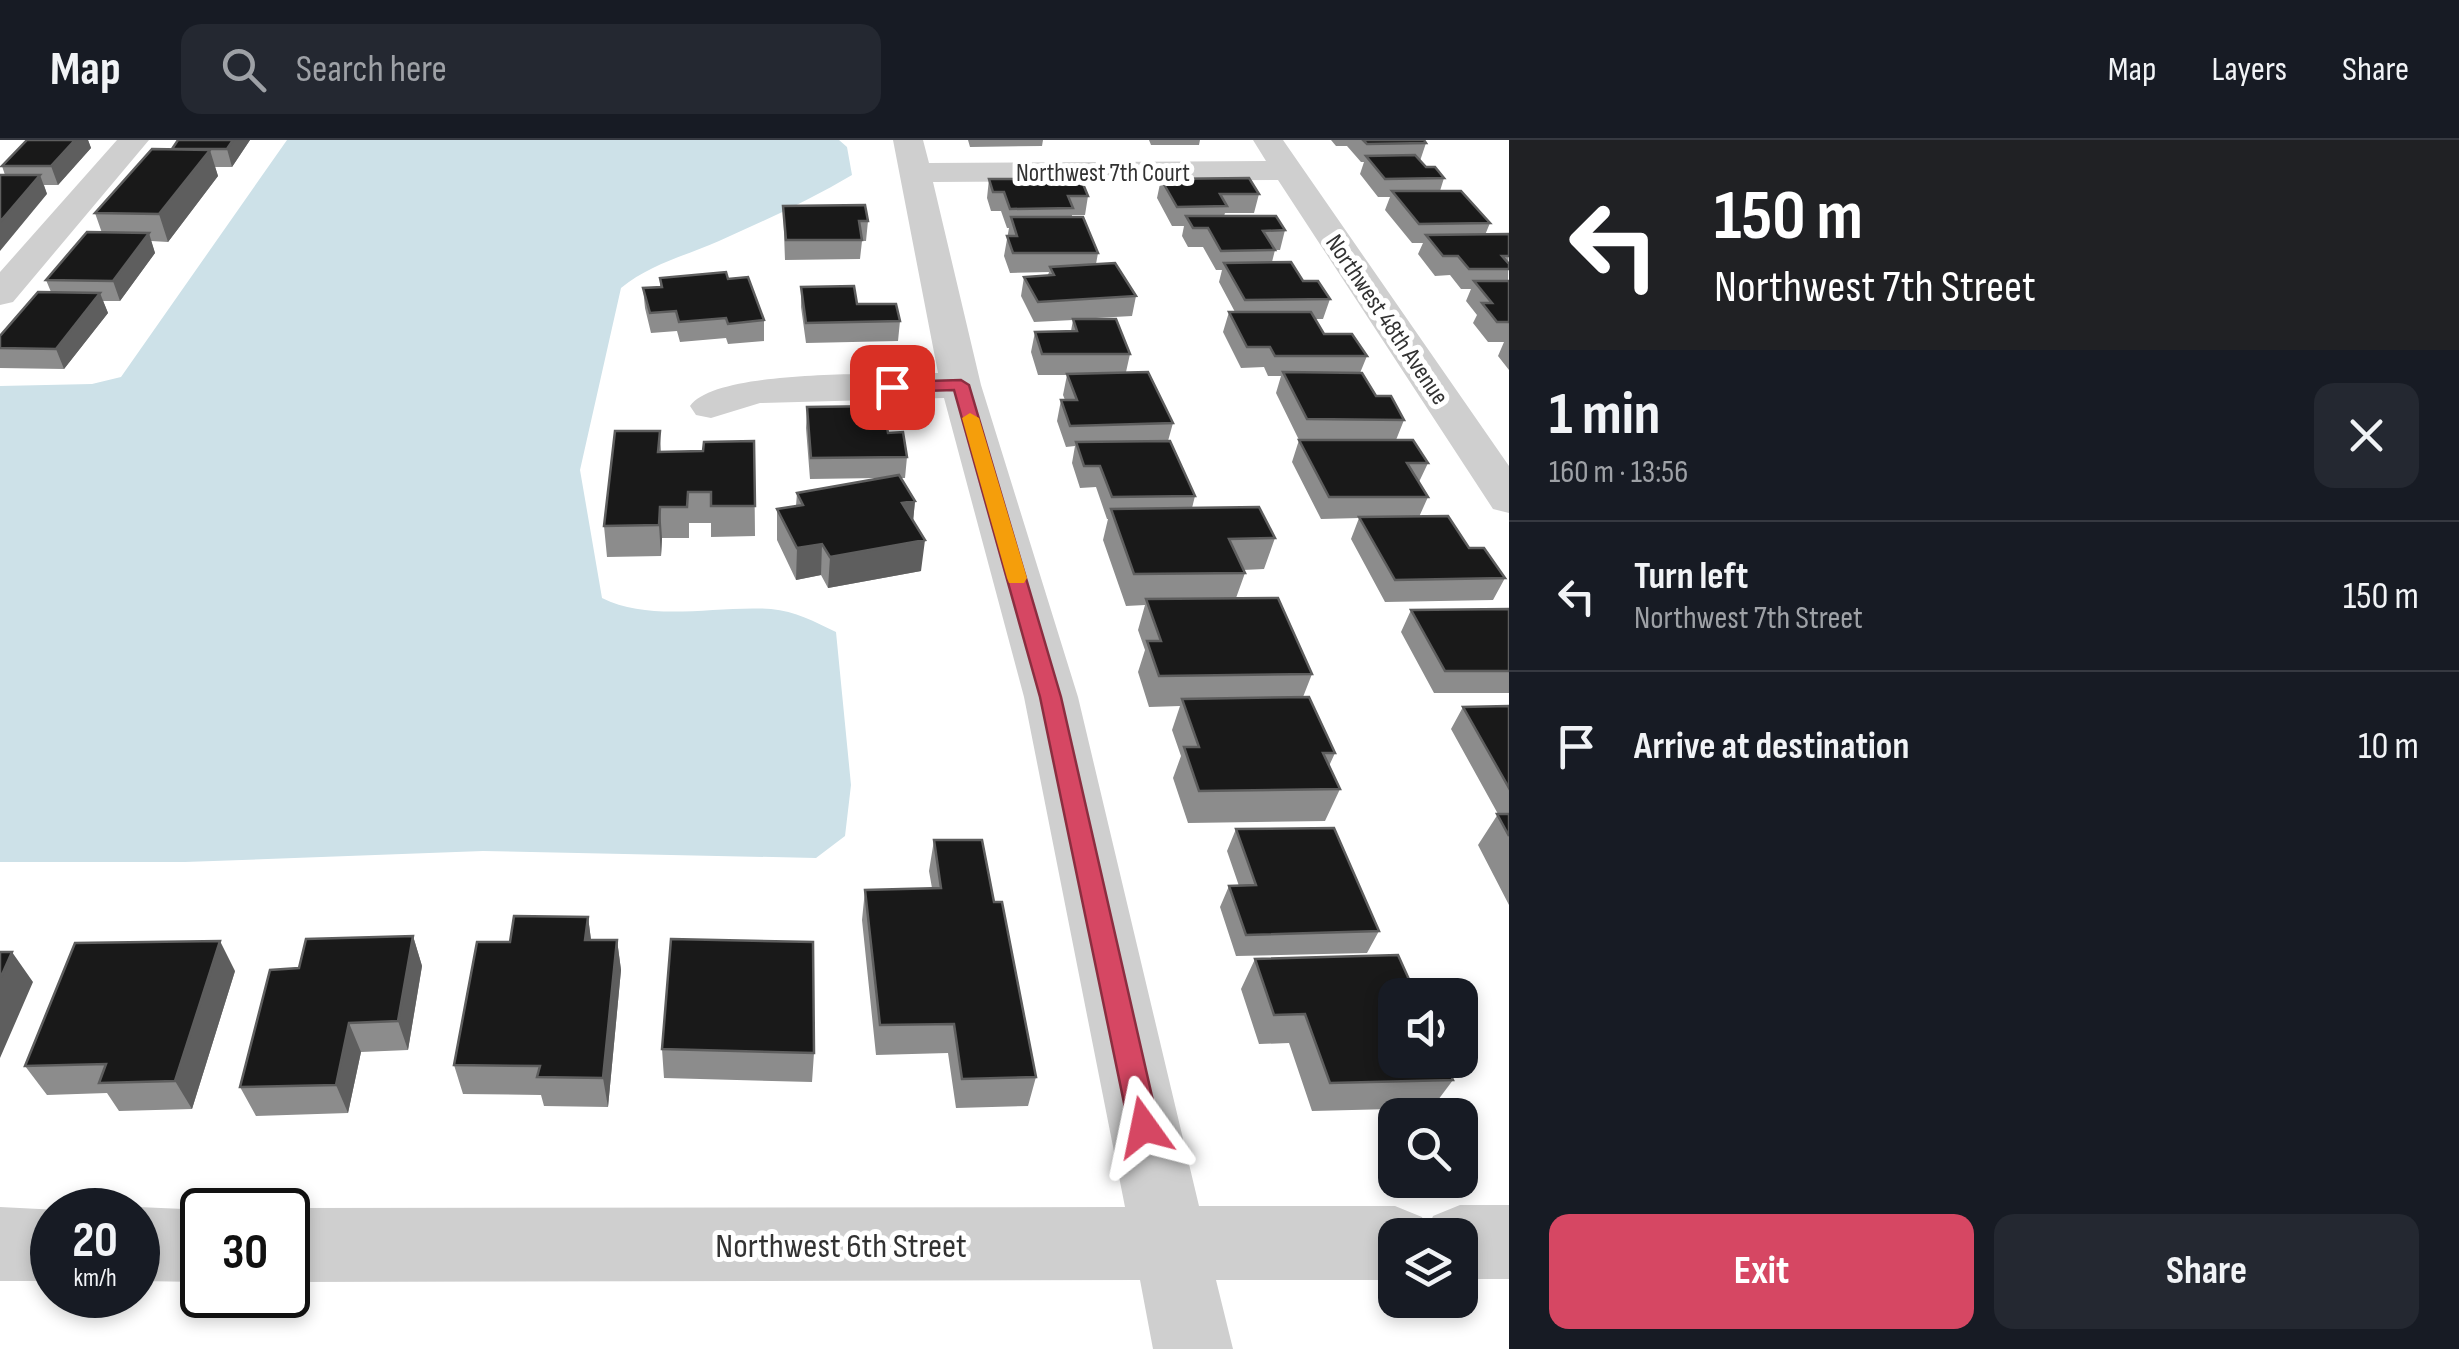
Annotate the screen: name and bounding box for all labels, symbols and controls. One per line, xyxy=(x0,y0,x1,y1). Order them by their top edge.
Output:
search box xyxy=(181,24,881,114)
text: Map xyxy=(50,41,121,98)
icon: search xyxy=(216,42,271,97)
text: Search here xyxy=(296,47,447,92)
text: Map xyxy=(2108,48,2156,91)
text: Layers xyxy=(2211,48,2287,91)
text: Share xyxy=(2342,48,2409,91)
street label: Northwest 7th Court xyxy=(1016,158,1190,189)
text: 150 m xyxy=(1714,175,1863,259)
icon: left xyxy=(1549,180,1679,310)
street label: Northwest 48th Avenue xyxy=(1318,229,1455,411)
text: Northwest 7th Street xyxy=(1714,260,2036,315)
pin xyxy=(850,345,935,430)
icon: arrive xyxy=(865,360,920,415)
text: 1 min xyxy=(1549,379,1661,451)
button: close xyxy=(2314,383,2419,488)
text: 160 m · 13:56 xyxy=(1549,453,1688,492)
text: Turn left xyxy=(1634,554,1748,599)
icon: left xyxy=(1549,569,1604,624)
text: 150 m xyxy=(2343,574,2419,619)
text: Northwest 7th Street xyxy=(1634,599,1863,638)
icon: arrive xyxy=(1549,719,1604,774)
text: Arrive at destination xyxy=(1634,724,1909,769)
text: 10 m xyxy=(2358,724,2419,769)
map controls xyxy=(1378,978,1478,1318)
button: sound xyxy=(1378,978,1478,1078)
position arrow xyxy=(1092,1075,1196,1179)
button: search xyxy=(1378,1098,1478,1198)
speed limit sign: 30 xyxy=(180,1188,310,1318)
text: 20 xyxy=(72,1211,118,1271)
button: Exit xyxy=(1549,1214,1974,1329)
button: Share xyxy=(1994,1214,2419,1329)
button: layers xyxy=(1378,1218,1478,1318)
street label: Northwest 6th Street xyxy=(715,1225,967,1268)
text: km/h xyxy=(73,1263,117,1294)

